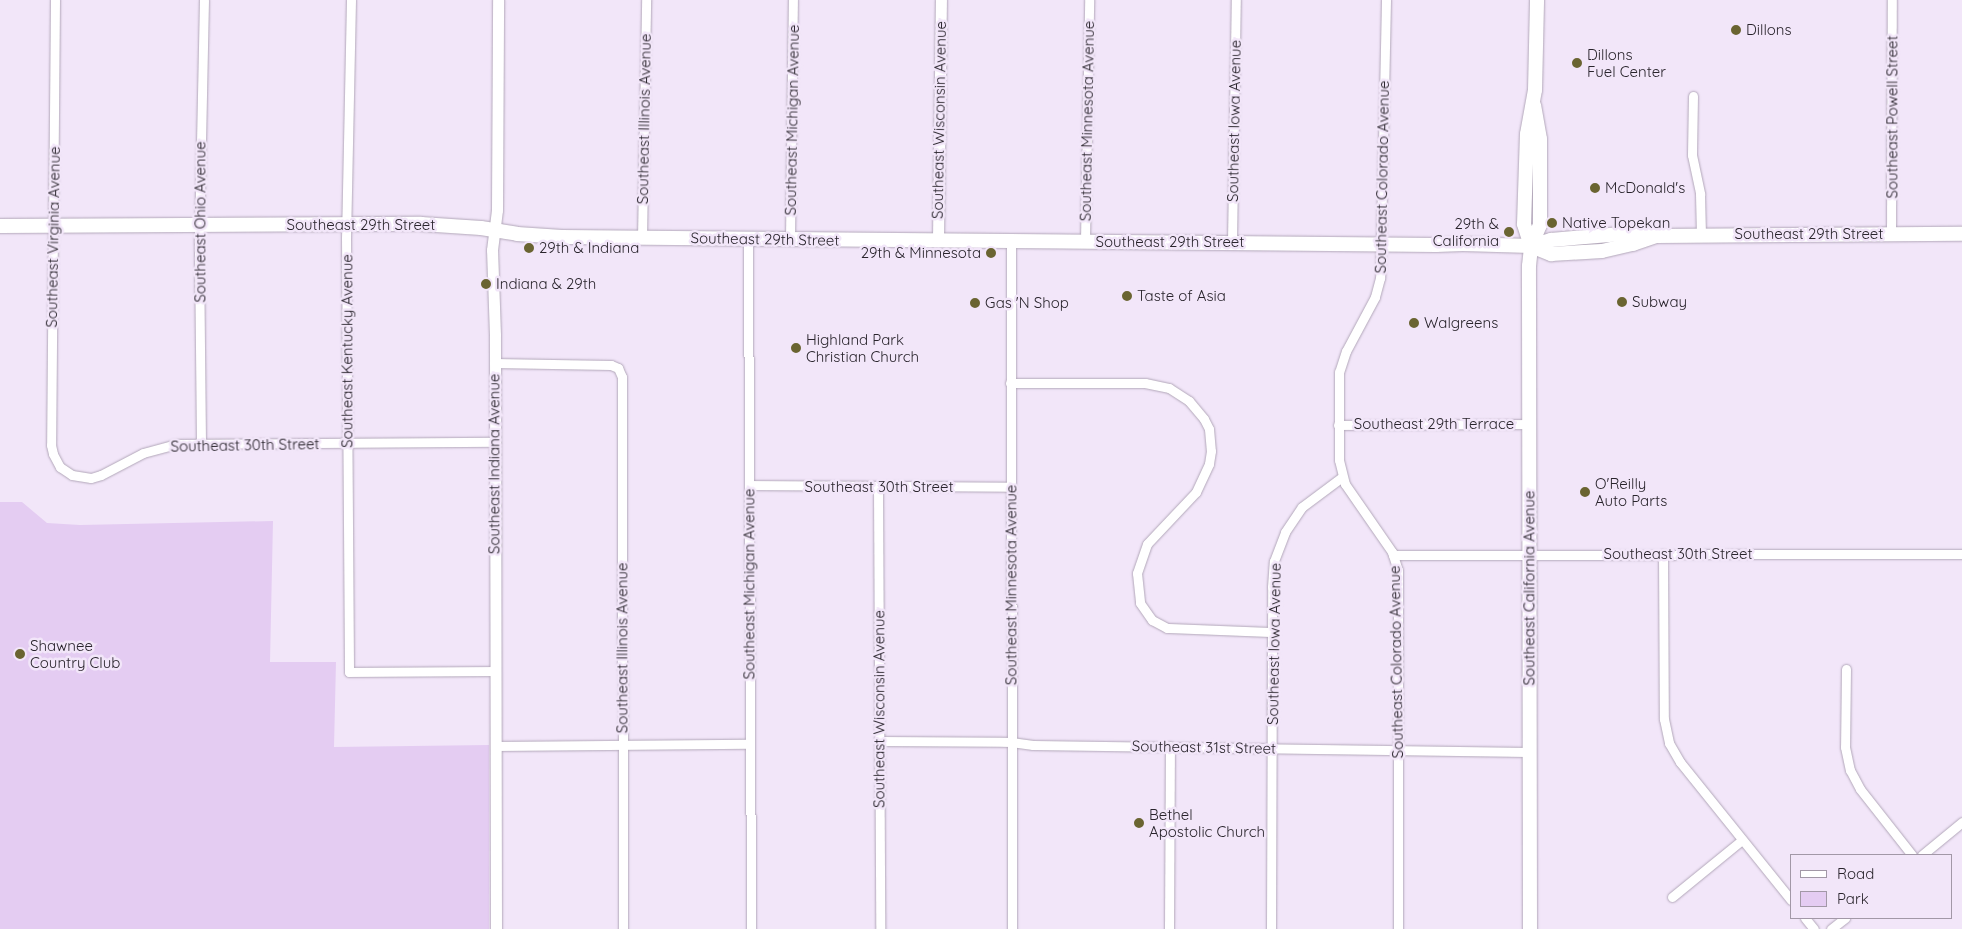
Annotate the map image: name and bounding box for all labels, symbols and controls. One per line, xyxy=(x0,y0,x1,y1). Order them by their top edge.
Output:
street label: Southeast Wisconsin Avenue xyxy=(928,21,950,219)
street label: Southeast Minnesota Avenue xyxy=(1076,21,1098,221)
place label: Dillons xyxy=(1746,21,1792,39)
street label: Southeast Michigan Avenue xyxy=(781,24,803,216)
marker: Dillons xyxy=(1730,24,1742,36)
street label: Southeast Illinois Avenue xyxy=(634,34,654,204)
street label: Southeast Powell Street xyxy=(1883,35,1901,199)
street label: Southeast Iowa Avenue xyxy=(1224,40,1244,202)
place label: Dillons Fuel Center xyxy=(1587,45,1666,80)
marker: Dillons Fuel Center xyxy=(1571,57,1583,69)
street label: Southeast Colorado Avenue xyxy=(1371,80,1393,274)
street label: Southeast Ohio Avenue xyxy=(191,141,209,303)
street label: Southeast Virginia Avenue xyxy=(42,146,64,328)
place label: McDonald's xyxy=(1605,179,1685,197)
marker: McDonald's xyxy=(1589,182,1601,194)
place label: 29th & California xyxy=(1433,214,1499,249)
place label: Native Topekan xyxy=(1562,214,1670,232)
street label: Southeast 29th Street xyxy=(287,216,435,234)
marker: Native Topekan xyxy=(1546,217,1558,229)
street label: Southeast 29th Street xyxy=(1735,225,1883,243)
marker: 29th & California xyxy=(1503,226,1515,238)
street label: Southeast 29th Street xyxy=(690,229,840,249)
street label: Southeast 29th Street xyxy=(1096,233,1244,251)
place label: 29th & Indiana xyxy=(539,239,639,257)
marker: 29th & Indiana xyxy=(523,242,535,254)
place label: 29th & Minnesota xyxy=(861,244,981,262)
marker: 29th & Minnesota xyxy=(985,247,997,259)
street label: Southeast Kentucky Avenue xyxy=(338,254,356,448)
place label: Indiana & 29th xyxy=(496,275,596,293)
marker: Indiana & 29th xyxy=(480,278,492,290)
place label: Taste of Asia xyxy=(1137,287,1226,305)
marker: Taste of Asia xyxy=(1121,290,1133,302)
place label: Subway xyxy=(1632,293,1687,311)
place label: Gas 'N Shop xyxy=(985,294,1069,312)
marker: Subway xyxy=(1616,296,1628,308)
marker: Gas 'N Shop xyxy=(969,297,981,309)
place label: Walgreens xyxy=(1424,314,1498,332)
marker: Walgreens xyxy=(1408,317,1420,329)
place label: Highland Park Christian Church xyxy=(806,330,919,365)
marker: Highland Park Christian Church xyxy=(790,342,802,354)
street label: Southeast Indiana Avenue xyxy=(485,374,503,554)
street label: Southeast 29th Terrace xyxy=(1354,415,1514,433)
street label: Southeast 30th Street xyxy=(170,435,320,455)
place label: O'Reilly Auto Parts xyxy=(1595,474,1667,509)
street label: Southeast 30th Street xyxy=(805,478,953,496)
street label: Southeast Minnesota Avenue xyxy=(1002,485,1020,685)
marker: O'Reilly Auto Parts xyxy=(1579,486,1591,498)
street label: Southeast Michigan Avenue xyxy=(740,488,758,680)
street label: Southeast California Avenue xyxy=(1520,490,1538,686)
street label: Southeast 30th Street xyxy=(1604,545,1752,563)
street label: Southeast Illinois Avenue xyxy=(613,563,631,733)
street label: Southeast Iowa Avenue xyxy=(1264,563,1284,725)
street label: Southeast Colorado Avenue xyxy=(1385,565,1407,759)
street label: Southeast Wisconsin Avenue xyxy=(870,610,888,808)
place label: Shawnee Country Club xyxy=(30,636,120,671)
marker: Shawnee Country Club xyxy=(14,648,26,660)
street label: Southeast 31st Street xyxy=(1132,737,1276,757)
place label: Bethel Apostolic Church xyxy=(1149,805,1265,840)
marker: Bethel Apostolic Church xyxy=(1133,817,1145,829)
legend xyxy=(1790,854,1952,919)
text: Road xyxy=(1837,864,1874,883)
text: Park xyxy=(1837,889,1869,908)

